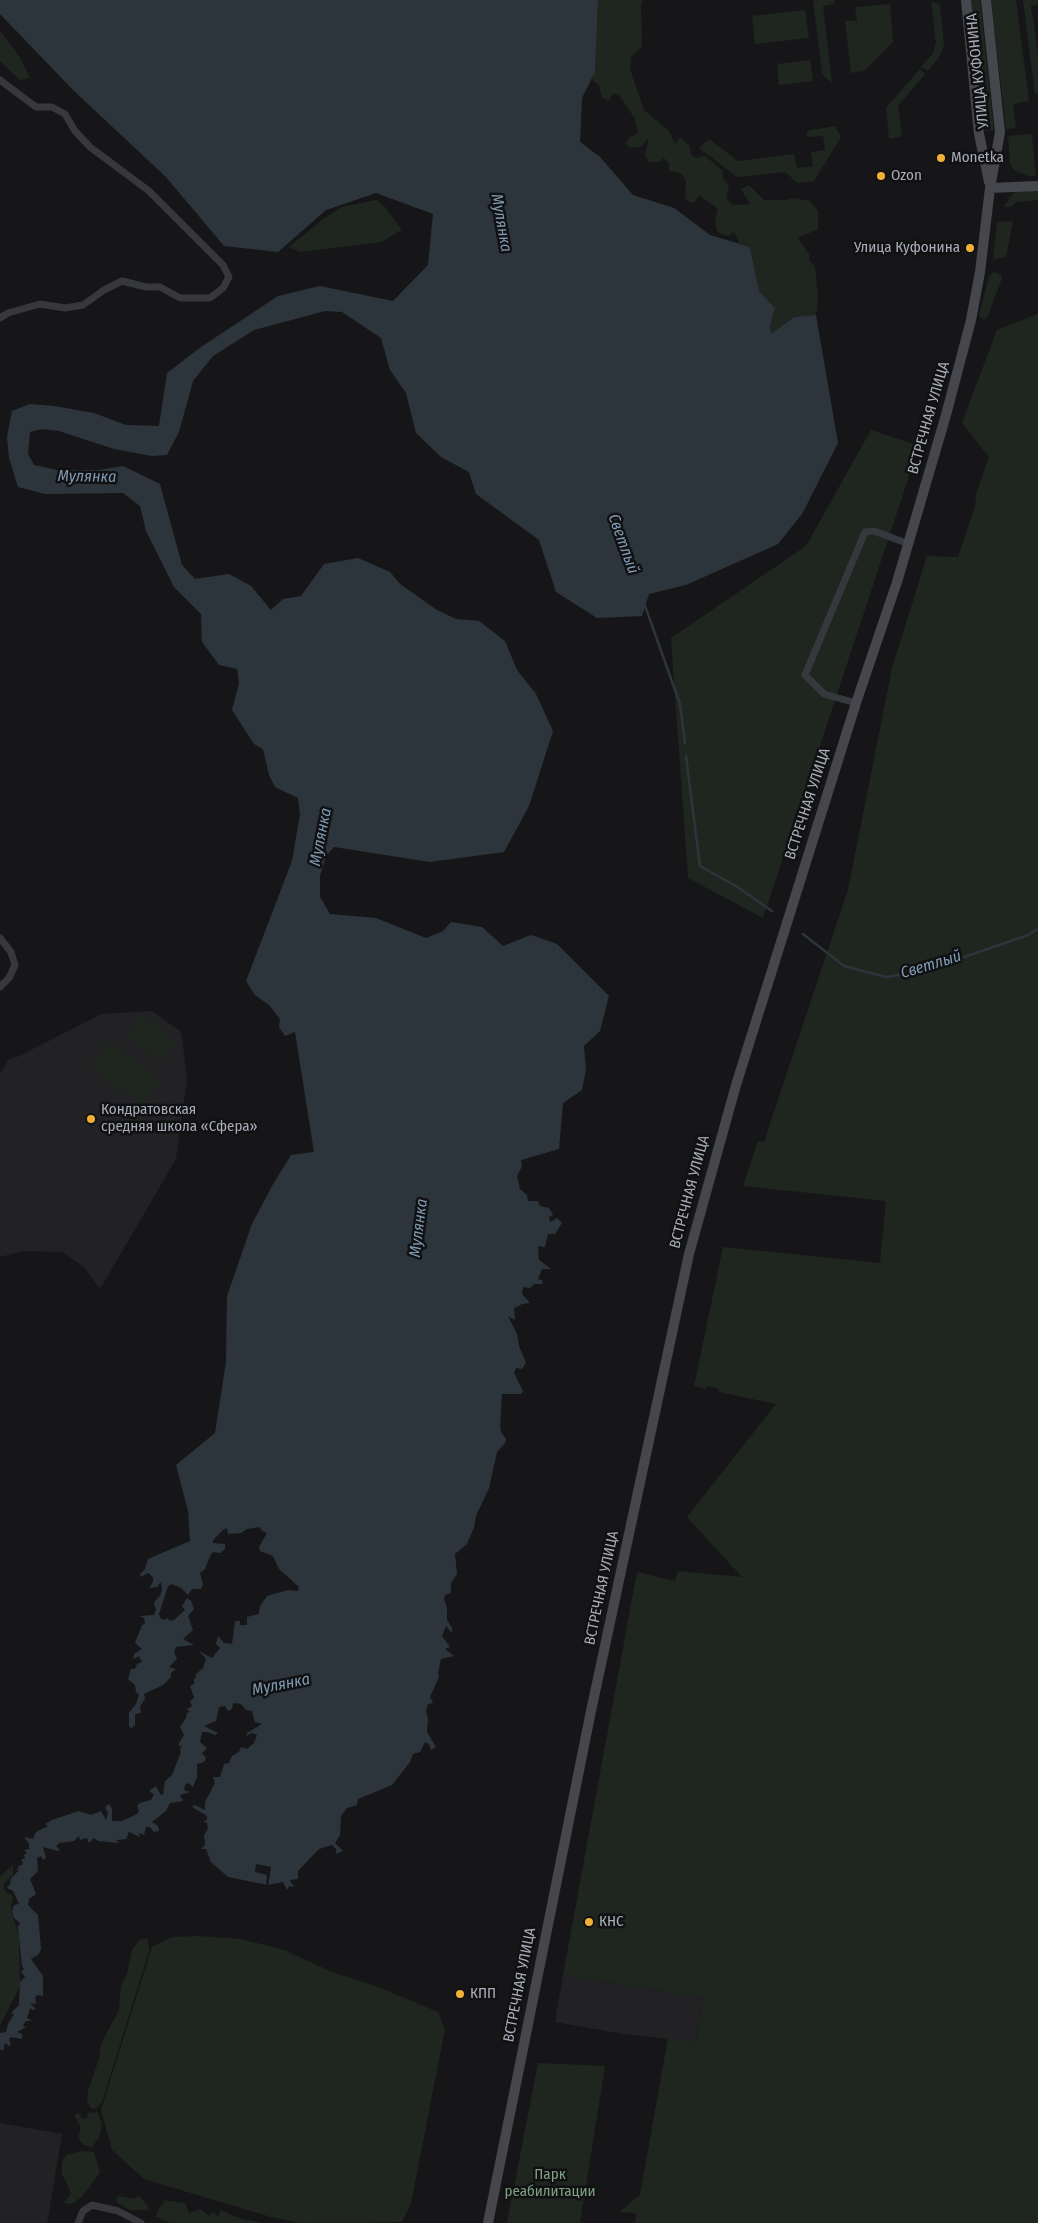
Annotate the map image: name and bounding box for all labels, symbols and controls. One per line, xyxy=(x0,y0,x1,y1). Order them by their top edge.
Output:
street label: УЛИЦА КУФОНИНА xyxy=(963,12,993,130)
place label: Monetka xyxy=(951,149,1004,167)
marker: Monetka xyxy=(935,152,947,164)
place label: Ozon xyxy=(891,167,922,185)
marker: Ozon xyxy=(875,170,887,182)
water label: Мулянка xyxy=(486,192,516,254)
place label: Улица Куфонина xyxy=(854,239,960,257)
marker: Улица Куфонина xyxy=(964,242,976,254)
street label: ВСТРЕЧНАЯ УЛИЦА xyxy=(904,360,954,476)
water label: Мулянка xyxy=(57,467,117,487)
water label: Светлый xyxy=(603,511,643,577)
street label: ВСТРЕЧНАЯ УЛИЦА xyxy=(781,746,835,862)
water label: Мулянка xyxy=(306,806,336,868)
water label: Светлый xyxy=(898,947,964,983)
place label: Кондратовская средняя школа «Сфера» xyxy=(101,1101,258,1136)
marker: Кондратовская средняя школа «Сфера» xyxy=(85,1113,97,1125)
street label: ВСТРЕЧНАЯ УЛИЦА xyxy=(666,1134,714,1250)
water label: Мулянка xyxy=(406,1198,432,1258)
street label: ВСТРЕЧНАЯ УЛИЦА xyxy=(581,1529,623,1647)
water label: Мулянка xyxy=(250,1670,312,1700)
place label: КНС xyxy=(599,1913,624,1931)
marker: КНС xyxy=(583,1916,595,1928)
street label: ВСТРЕЧНАЯ УЛИЦА xyxy=(500,1926,540,2044)
place label: КПП xyxy=(470,1985,496,2003)
marker: КПП xyxy=(454,1988,466,2000)
park label: Парк реабилитации xyxy=(504,2166,596,2201)

